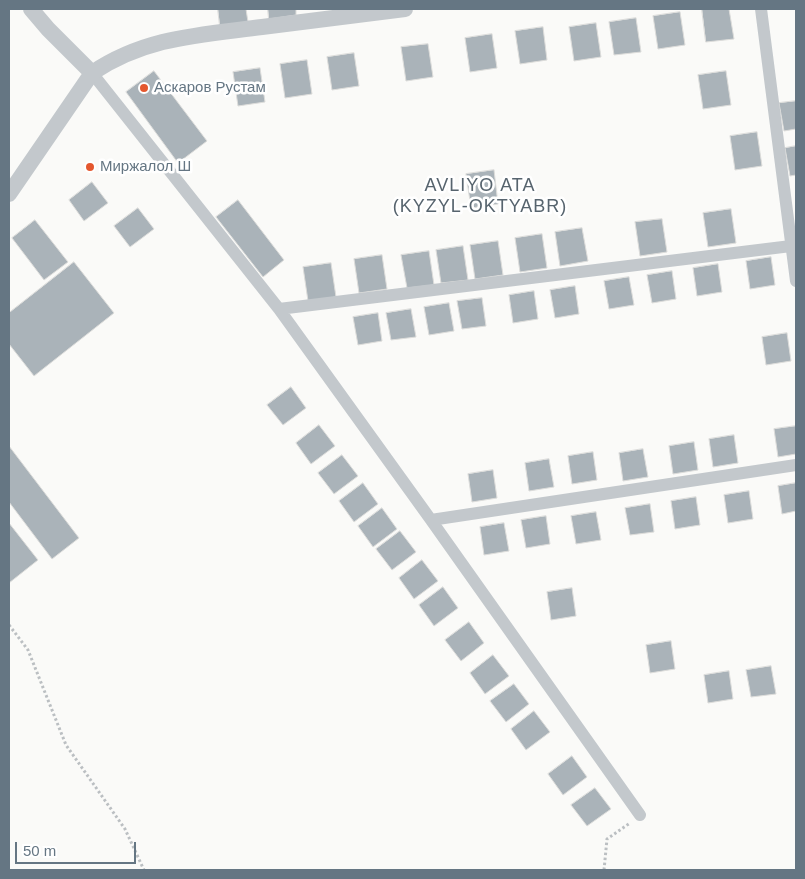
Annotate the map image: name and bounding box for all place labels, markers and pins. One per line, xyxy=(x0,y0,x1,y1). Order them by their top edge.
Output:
place label: Аскаров Рустам xyxy=(154,79,266,97)
marker: Аскаров Рустам xyxy=(138,82,150,94)
place label: Миржалол Ш xyxy=(100,158,191,176)
marker: Миржалол Ш xyxy=(84,161,96,173)

